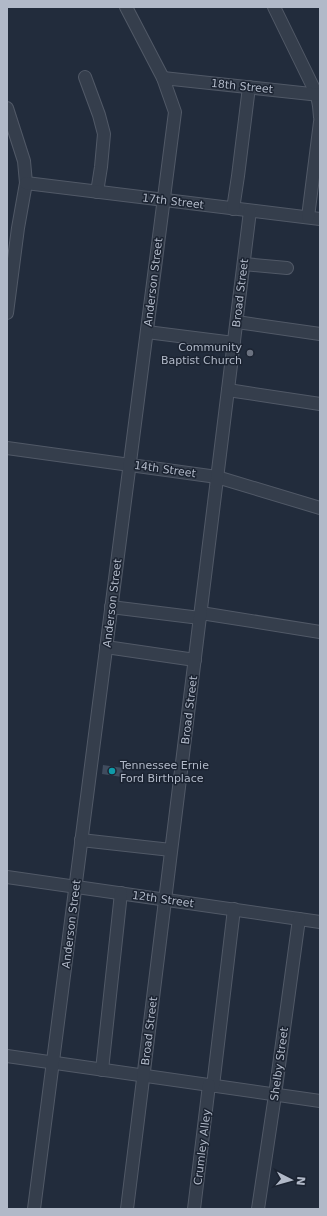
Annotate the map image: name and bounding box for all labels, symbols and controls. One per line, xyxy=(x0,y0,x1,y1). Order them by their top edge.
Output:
street label: 18th Street xyxy=(210,77,274,96)
street label: 17th Street xyxy=(141,191,205,212)
street label: Anderson Street xyxy=(142,236,165,327)
street label: Broad Street xyxy=(230,257,251,328)
place label: Community Baptist Church xyxy=(161,341,242,367)
marker: Community Baptist Church xyxy=(245,348,255,358)
street label: 14th Street xyxy=(133,459,197,480)
street label: Anderson Street xyxy=(101,557,124,648)
street label: Broad Street xyxy=(179,674,200,745)
place label: Tennessee Ernie Ford Birthplace xyxy=(119,759,209,785)
marker: Tennessee Ernie Ford Birthplace xyxy=(107,766,117,776)
street label: Anderson Street xyxy=(60,878,83,969)
street label: 12th Street xyxy=(131,889,195,910)
street label: Broad Street xyxy=(139,995,160,1066)
street label: Shelby Street xyxy=(268,1026,291,1102)
street label: Crumley Alley xyxy=(191,1108,214,1186)
north arrow xyxy=(271,1160,311,1200)
text: N xyxy=(294,1176,307,1186)

